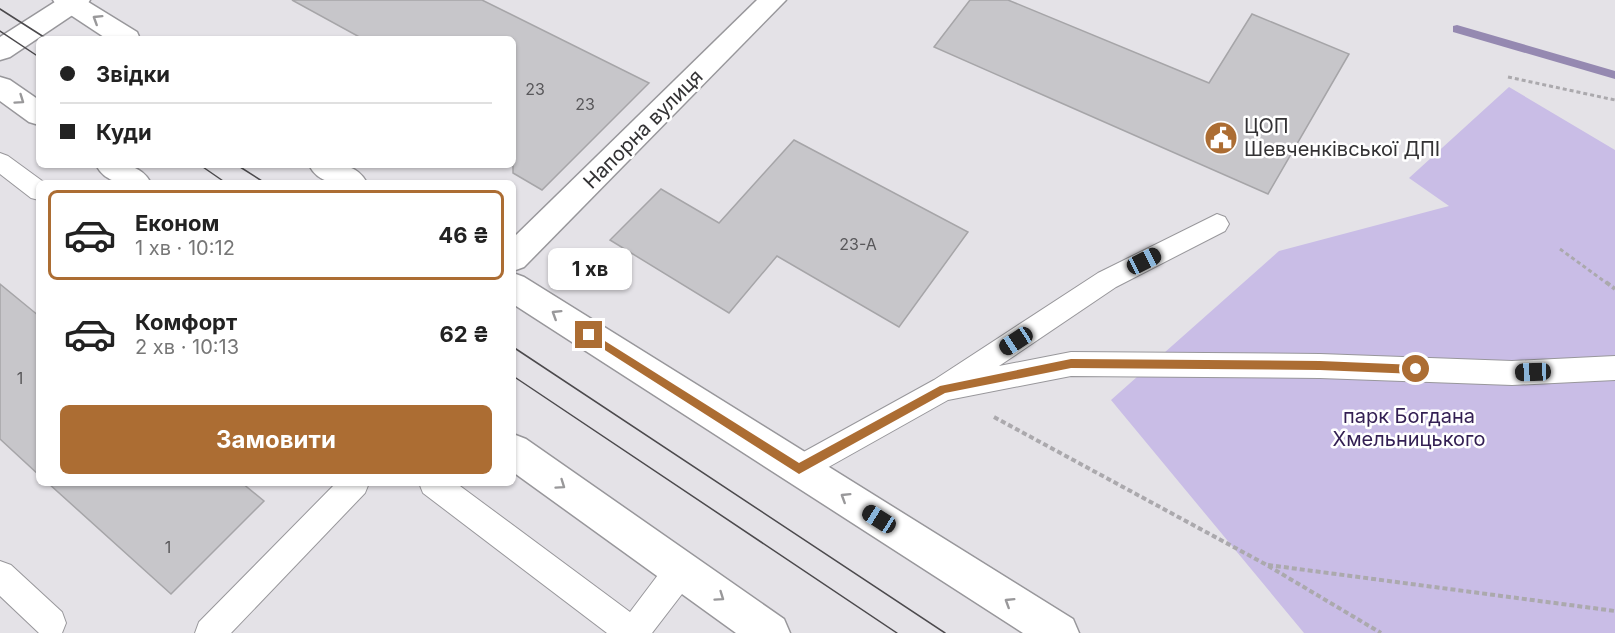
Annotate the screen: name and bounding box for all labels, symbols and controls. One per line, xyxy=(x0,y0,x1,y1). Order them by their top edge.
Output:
one-way arrow xyxy=(93,15,103,27)
text: Звідки xyxy=(96,61,170,87)
street label: Напорна вулиця xyxy=(578,64,708,194)
house number: 23 xyxy=(525,79,545,99)
one-way arrow xyxy=(13,93,24,104)
house number: 23 xyxy=(575,94,595,114)
place label: ЦОП Шевченківської ДПІ xyxy=(1244,114,1440,161)
text: Куди xyxy=(96,119,152,145)
public building icon: ЦОП Шевченківської ДПІ xyxy=(1203,120,1239,156)
icon: car xyxy=(63,208,117,262)
text: Економ xyxy=(135,210,219,236)
text: 46 ₴ xyxy=(438,222,489,248)
house number: 23-А xyxy=(839,234,877,254)
text: 1 хв · 10:12 xyxy=(135,236,235,260)
car xyxy=(1124,245,1164,277)
callout: 1 хв xyxy=(547,248,631,290)
text: 1 хв xyxy=(572,257,608,281)
icon: car xyxy=(63,307,117,361)
text: Комфорт xyxy=(135,309,237,335)
one-way arrow xyxy=(552,310,563,321)
text: 62 ₴ xyxy=(439,321,489,347)
route end xyxy=(575,321,602,348)
car xyxy=(996,324,1036,358)
text: 2 хв · 10:13 xyxy=(135,335,239,359)
route start xyxy=(1402,355,1429,382)
car xyxy=(1515,362,1551,382)
house number: 1 xyxy=(17,368,23,388)
park label: парк Богдана Хмельницького xyxy=(1333,404,1485,451)
button: Замовити xyxy=(60,405,492,474)
one-way arrow xyxy=(554,477,565,488)
one-way arrow xyxy=(840,494,851,505)
car xyxy=(859,502,899,536)
house number: 1 xyxy=(165,537,171,557)
one-way arrow xyxy=(713,590,724,601)
one-way arrow xyxy=(1005,597,1015,609)

